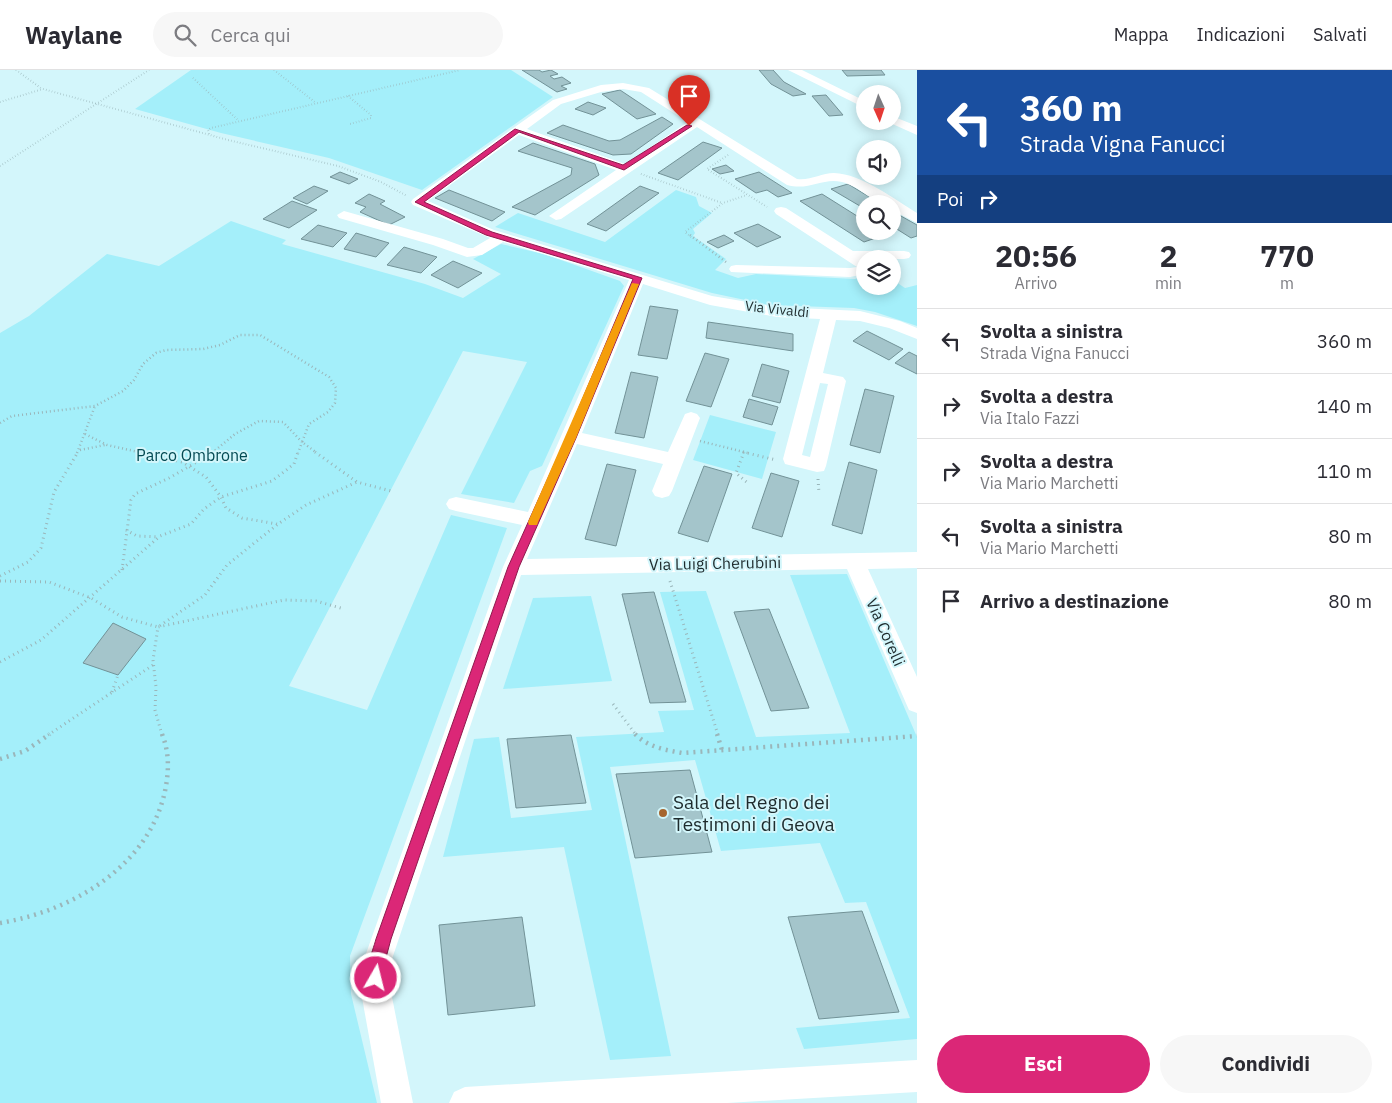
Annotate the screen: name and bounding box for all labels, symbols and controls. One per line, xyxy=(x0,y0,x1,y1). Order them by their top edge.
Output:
search box xyxy=(153,12,503,57)
text: Waylane xyxy=(25,19,123,51)
icon: search xyxy=(171,21,199,49)
text: Cerca qui xyxy=(211,23,290,47)
text: Mappa xyxy=(1114,23,1168,46)
text: Indicazioni xyxy=(1196,23,1285,46)
text: Salvati xyxy=(1313,23,1367,46)
pin xyxy=(668,75,710,126)
icon: arrive xyxy=(675,82,703,110)
north arrow xyxy=(856,85,901,130)
map controls xyxy=(856,85,901,295)
text: 360 m xyxy=(1020,85,1123,131)
icon: left xyxy=(937,90,1002,155)
text: Strada Vigna Fanucci xyxy=(1020,129,1226,158)
button: sound xyxy=(856,140,901,185)
icon: right xyxy=(974,185,1002,213)
text: Poi xyxy=(937,187,964,211)
button: search xyxy=(856,195,901,240)
text: 20:56 xyxy=(995,236,1077,275)
text: 2 xyxy=(1159,236,1177,275)
text: 770 xyxy=(1260,236,1314,275)
button: layers xyxy=(856,250,901,295)
text: Arrivo xyxy=(1015,273,1057,293)
text: min xyxy=(1155,273,1182,293)
text: m xyxy=(1280,273,1294,293)
street label: Via Vivaldi xyxy=(744,297,810,321)
text: Svolta a sinistra xyxy=(980,319,1123,343)
icon: left xyxy=(937,327,965,355)
text: 360 m xyxy=(1317,329,1372,353)
text: Strada Vigna Fanucci xyxy=(980,343,1130,363)
text: Svolta a destra xyxy=(980,384,1113,408)
icon: right xyxy=(937,392,965,420)
text: 140 m xyxy=(1317,394,1372,418)
text: Via Italo Fazzi xyxy=(980,408,1079,428)
park label: Parco Ombrone xyxy=(136,445,248,465)
text: Svolta a destra xyxy=(980,449,1113,473)
icon: right xyxy=(937,457,965,485)
text: 110 m xyxy=(1317,459,1372,483)
text: Via Mario Marchetti xyxy=(980,473,1119,493)
text: Svolta a sinistra xyxy=(980,514,1123,538)
icon: left xyxy=(937,522,965,550)
text: 80 m xyxy=(1328,524,1372,548)
text: Via Mario Marchetti xyxy=(980,538,1119,558)
street label: Via Luigi Cherubini xyxy=(649,552,781,574)
icon: arrive xyxy=(937,587,965,615)
text: Arrivo a destinazione xyxy=(980,589,1169,613)
text: 80 m xyxy=(1328,589,1372,613)
street label: Via Corelli xyxy=(862,595,910,669)
place label: Sala del Regno dei Testimoni di Geova xyxy=(673,790,835,836)
marker: Sala del Regno dei Testimoni di Geova xyxy=(657,807,669,819)
position arrow xyxy=(349,951,401,1003)
button: Esci xyxy=(937,1035,1150,1093)
button: Condividi xyxy=(1160,1035,1372,1093)

